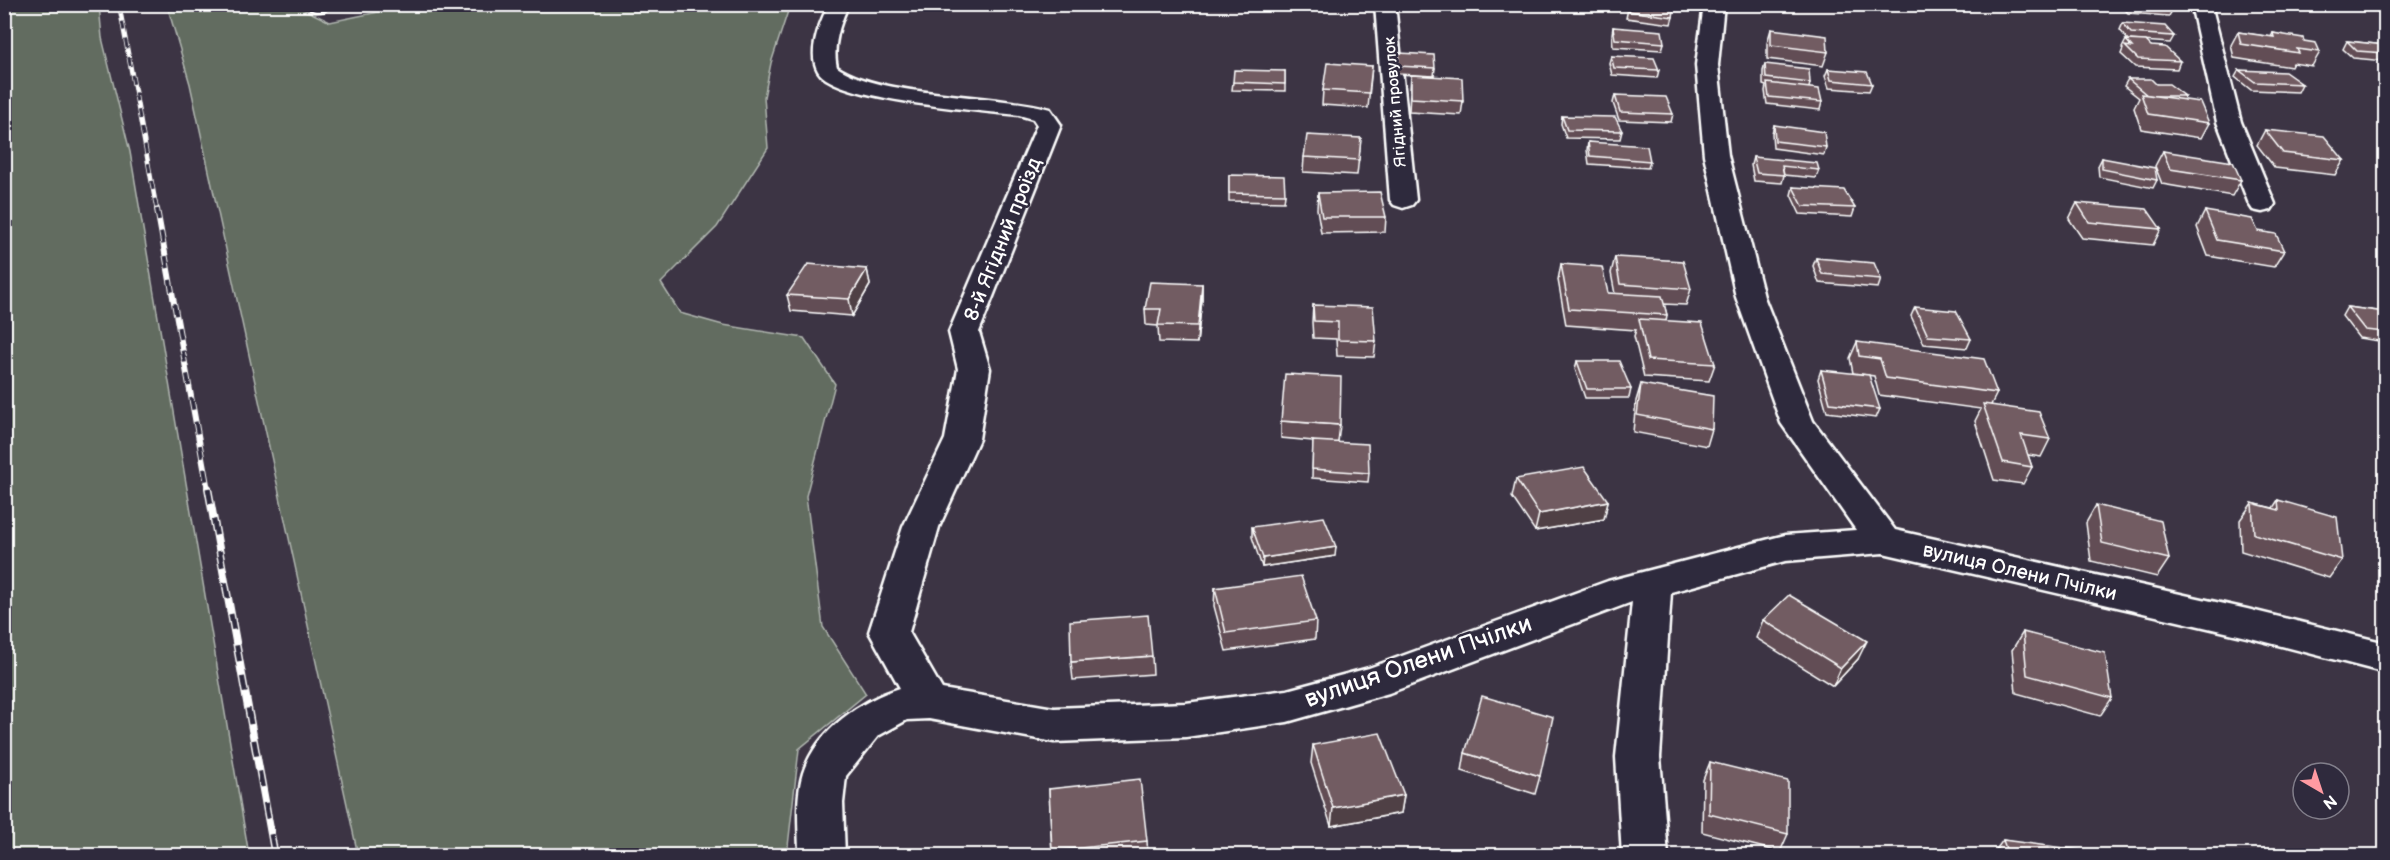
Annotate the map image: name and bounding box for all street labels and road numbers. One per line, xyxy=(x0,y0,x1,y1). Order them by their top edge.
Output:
street label: Ягідний провулок xyxy=(1380,35,1411,168)
street label: 8-й Ягідний проїзд xyxy=(959,154,1047,324)
street label: вулиця Олени Пчілки xyxy=(1920,538,2119,606)
street label: вулиця Олени Пчілки xyxy=(1301,609,1536,714)

